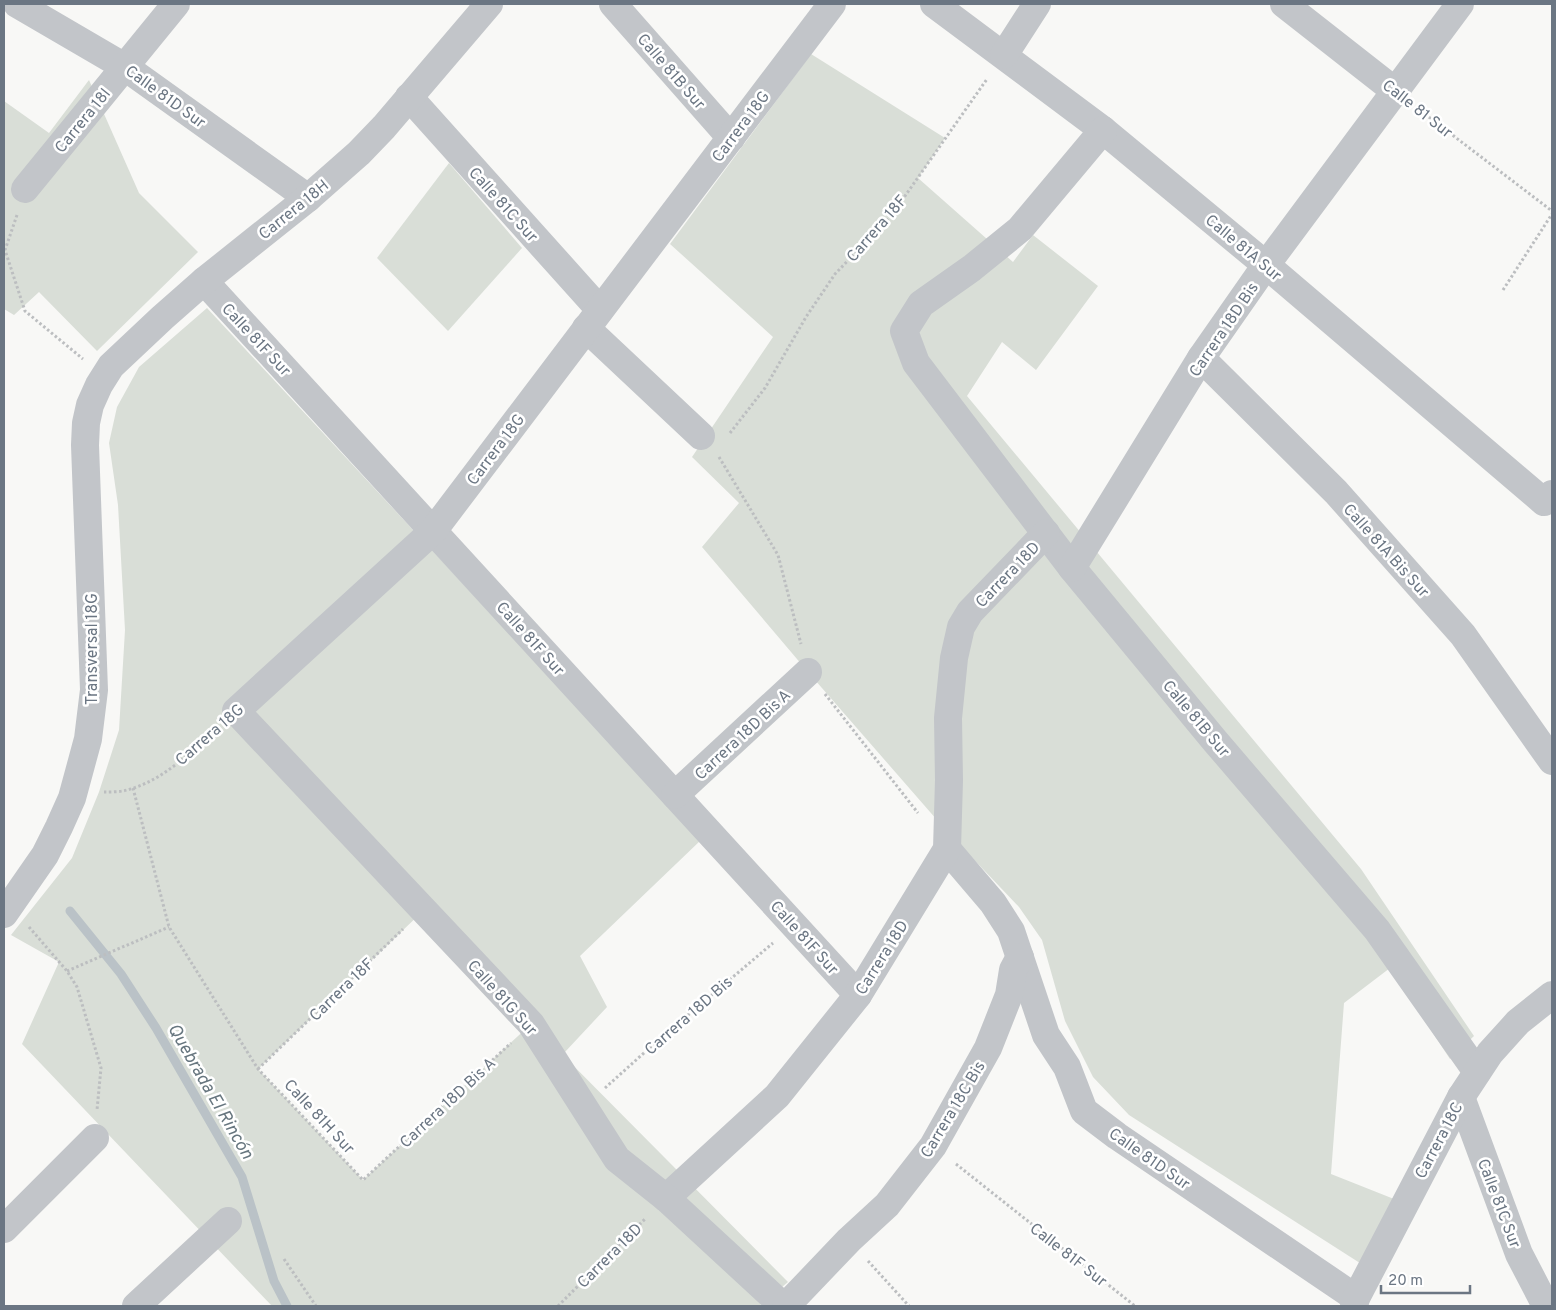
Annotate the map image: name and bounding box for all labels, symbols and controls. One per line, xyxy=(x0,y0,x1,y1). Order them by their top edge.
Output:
street label: Calle 81B Sur xyxy=(632,30,709,114)
street label: Calle 81D Sur xyxy=(121,62,209,134)
street label: Calle 81 Sur xyxy=(1378,76,1456,143)
street label: Carrera 18I xyxy=(51,85,116,158)
street label: Carrera 18G xyxy=(708,87,775,167)
street label: Calle 81C Sur xyxy=(464,164,541,247)
street label: Carrera 18H xyxy=(255,176,333,245)
street label: Carrera 18F xyxy=(843,192,912,267)
street label: Calle 81A Sur xyxy=(1200,211,1285,286)
street label: Carrera 18D Bis xyxy=(1186,279,1264,381)
street label: Calle 81F Sur xyxy=(217,300,295,381)
street label: Carrera 18G xyxy=(463,410,530,490)
street label: Calle 81A Bis Sur xyxy=(1338,500,1433,602)
street label: Carrera 18D xyxy=(972,538,1045,613)
street label: Transversal 18G xyxy=(83,593,103,705)
street label: Calle 81F Sur xyxy=(491,598,568,681)
street label: Calle 81B Sur xyxy=(1157,677,1233,762)
street label: Carrera 18D Bis A xyxy=(691,686,796,785)
street label: Carrera 18G xyxy=(172,700,249,771)
street label: Calle 81F Sur xyxy=(765,897,842,980)
street label: Carrera 18D xyxy=(852,917,914,999)
street label: Carrera 18F xyxy=(306,955,379,1026)
street label: Calle 81G Sur xyxy=(462,956,541,1040)
street label: Carrera 18D Bis xyxy=(641,973,737,1060)
water label: Quebrada El Rincón xyxy=(162,1020,258,1164)
street label: Carrera 18D Bis A xyxy=(396,1054,501,1153)
street label: Carrera 18C Bis xyxy=(917,1058,991,1162)
street label: Calle 81H Sur xyxy=(279,1076,358,1159)
street label: Carrera 18C xyxy=(1411,1099,1468,1183)
street label: Calle 81D Sur xyxy=(1104,1124,1193,1195)
street label: Calle 81C Sur xyxy=(1472,1156,1524,1251)
street label: Calle 81F Sur xyxy=(1025,1219,1111,1292)
street label: Carrera 18D xyxy=(574,1220,647,1293)
scale bar xyxy=(1381,1262,1470,1294)
text: 20 m xyxy=(1388,1272,1423,1291)

